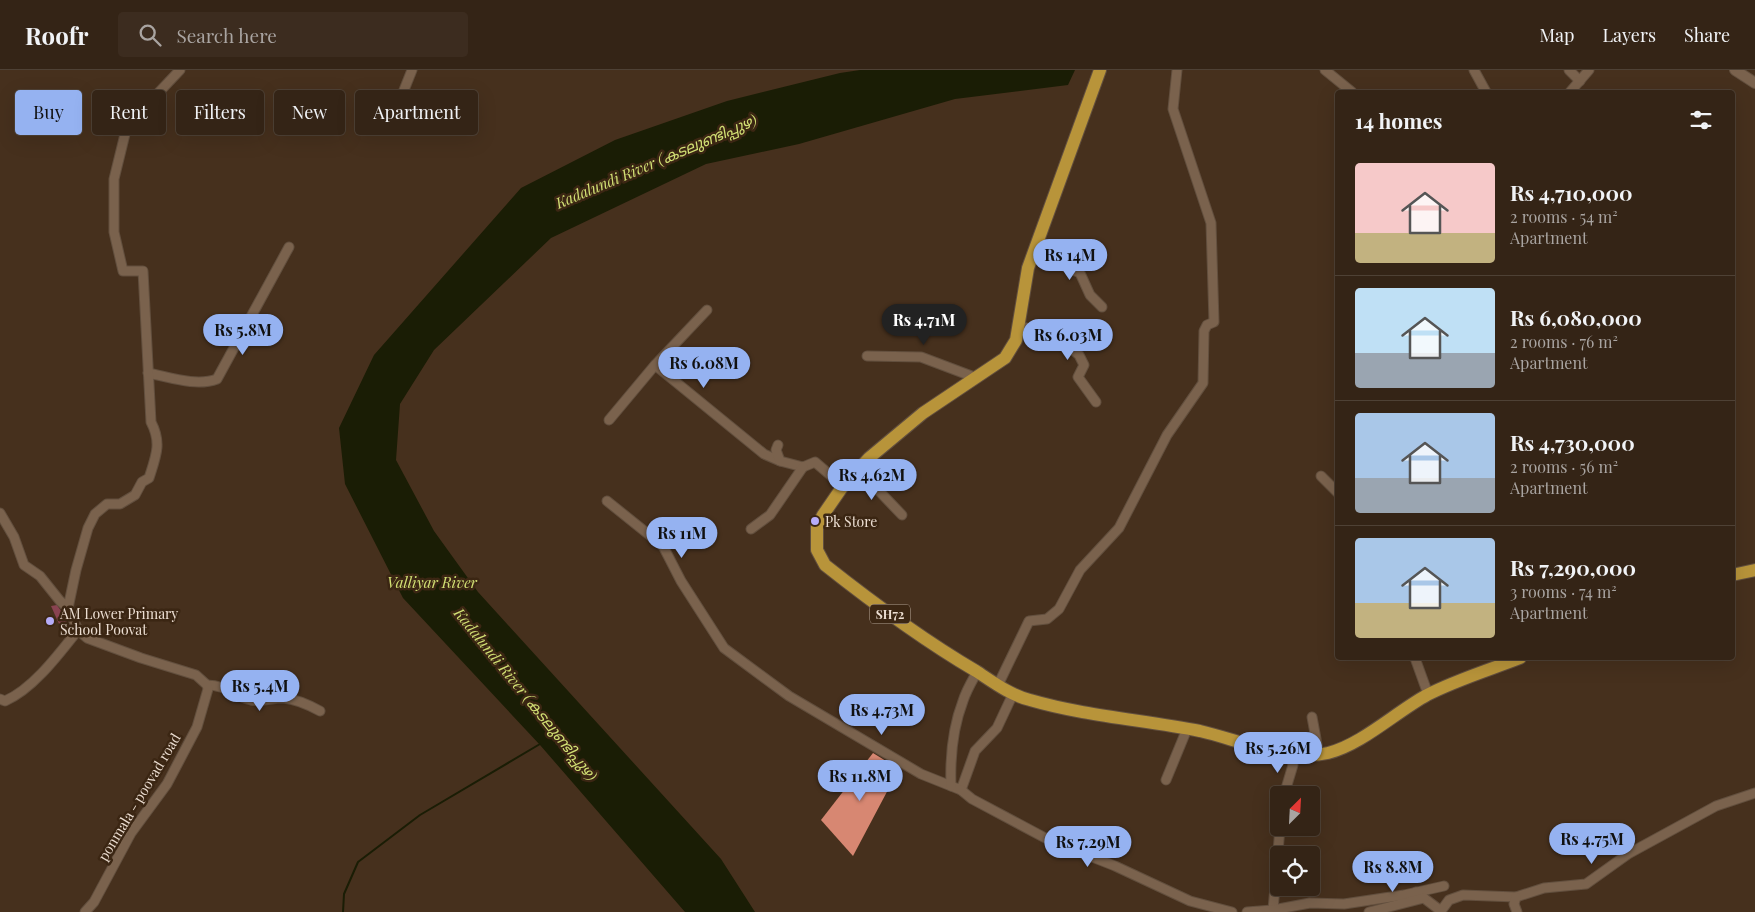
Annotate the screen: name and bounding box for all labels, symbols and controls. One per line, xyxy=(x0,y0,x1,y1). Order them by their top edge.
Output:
search box xyxy=(118,12,468,57)
text: Roofr xyxy=(25,19,88,51)
icon: search xyxy=(136,21,164,49)
text: Search here xyxy=(176,22,277,48)
text: Map xyxy=(1539,23,1574,47)
text: Layers xyxy=(1602,23,1656,47)
text: Share xyxy=(1684,23,1730,47)
chip: Buy xyxy=(15,90,82,135)
chip: Rent xyxy=(92,90,166,135)
chip: Filters xyxy=(176,90,264,135)
chip: New xyxy=(274,90,345,135)
chip: Apartment xyxy=(355,90,478,135)
text: 14 homes xyxy=(1355,106,1442,134)
icon: filters xyxy=(1687,106,1715,134)
water label: Kadalundi River (കടലുണ്ടിപ്പുഴ) xyxy=(551,109,760,214)
text: Rs 4,710,000 xyxy=(1510,178,1632,206)
icon: home xyxy=(1395,183,1455,243)
text: 2 rooms · 54 m² xyxy=(1510,206,1618,227)
text: Apartment xyxy=(1510,227,1588,248)
pin: Rs 14M xyxy=(1029,238,1111,281)
text: Rs 14M xyxy=(1044,244,1096,265)
text: Rs 6,080,000 xyxy=(1510,303,1642,331)
pin: Rs 4.71M xyxy=(872,304,976,346)
icon: home xyxy=(1395,308,1455,368)
text: Rs 4.71M xyxy=(893,309,955,330)
pin: Rs 5.8M xyxy=(197,314,289,356)
pin: Rs 6.03M xyxy=(1016,318,1120,361)
text: Rs 5.8M xyxy=(214,319,272,340)
text: Rs 6.03M xyxy=(1034,324,1102,345)
text: 2 rooms · 76 m² xyxy=(1510,331,1618,352)
pin: Rs 6.08M xyxy=(652,346,756,389)
text: Rs 6.08M xyxy=(669,352,739,373)
text: Apartment xyxy=(1510,352,1588,373)
text: Rs 4,730,000 xyxy=(1510,428,1635,456)
icon: home xyxy=(1395,433,1455,493)
text: 2 rooms · 56 m² xyxy=(1510,456,1618,477)
pin: Rs 4.62M xyxy=(820,458,924,501)
text: Rs 4.62M xyxy=(839,464,905,485)
text: Apartment xyxy=(1510,477,1588,498)
place label: Pk Store xyxy=(825,512,877,531)
marker: Pk Store xyxy=(809,515,821,527)
pin: Rs 11M xyxy=(641,516,723,559)
text: Rs 11M xyxy=(657,522,707,543)
text: Rs 7,290,000 xyxy=(1510,553,1636,581)
icon: home xyxy=(1395,558,1455,618)
water label: Valliyar River xyxy=(387,572,478,592)
text: 3 rooms · 74 m² xyxy=(1510,581,1617,602)
text: Apartment xyxy=(1510,602,1588,623)
water label: Kadalundi River (കടലുണ്ടിപ്പുഴ) xyxy=(448,603,602,785)
place label: AM Lower Primary School Poovat xyxy=(59,604,178,639)
road number: SH72 xyxy=(870,604,910,624)
marker: AM Lower Primary School Poovat xyxy=(44,615,56,627)
pin: Rs 5.4M xyxy=(214,670,306,712)
text: Rs 5.4M xyxy=(231,675,289,696)
pin: Rs 4.73M xyxy=(830,694,934,736)
text: Rs 4.73M xyxy=(850,699,914,720)
street label: ponmala - poovad road xyxy=(93,730,185,864)
pin: Rs 5.26M xyxy=(1226,732,1330,774)
text: Rs 5.26M xyxy=(1245,737,1311,758)
pin: Rs 11.8M xyxy=(808,760,912,802)
text: Rs 11.8M xyxy=(829,765,891,786)
north arrow xyxy=(1270,786,1320,836)
map controls xyxy=(1270,786,1320,896)
pin: Rs 4.75M xyxy=(1540,822,1644,865)
pin: Rs 7.29M xyxy=(1036,826,1140,868)
text: Rs 4.75M xyxy=(1560,828,1624,849)
text: Rs 7.29M xyxy=(1055,831,1121,852)
button: locate xyxy=(1270,846,1320,896)
pin: Rs 8.8M xyxy=(1347,850,1439,893)
text: Rs 8.8M xyxy=(1363,856,1423,877)

